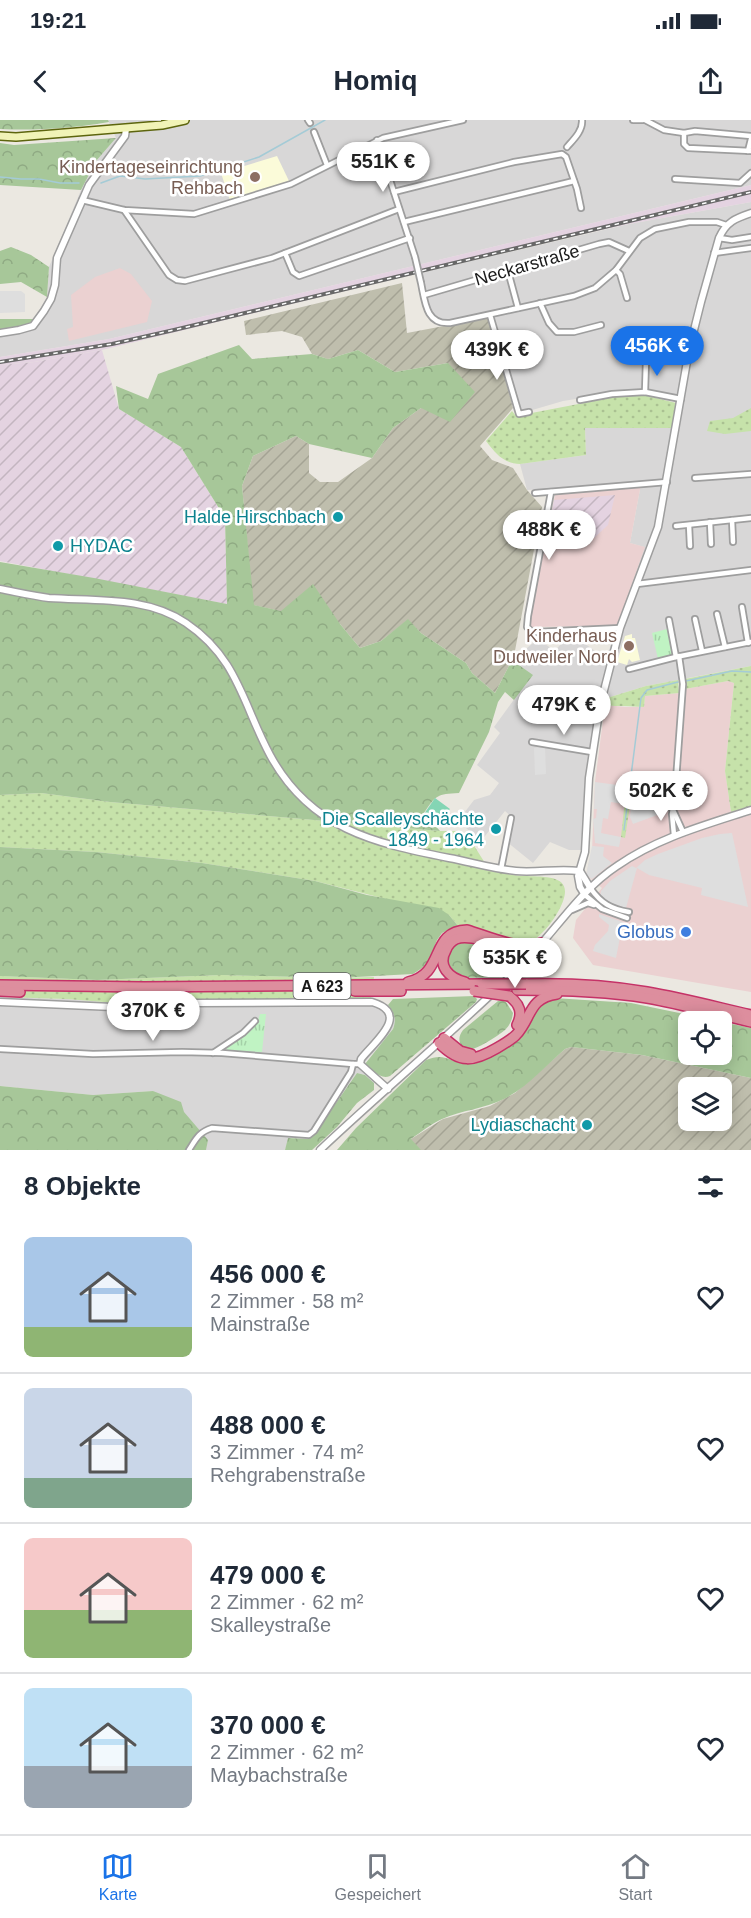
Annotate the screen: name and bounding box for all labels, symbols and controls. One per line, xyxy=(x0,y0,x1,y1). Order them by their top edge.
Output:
text: 19:21 xyxy=(30,8,86,33)
icon: back xyxy=(24,65,57,98)
icon: share xyxy=(694,65,727,98)
text: Homiq xyxy=(334,66,418,96)
pin: 551K € xyxy=(334,142,432,193)
text: 551K € xyxy=(351,150,415,172)
place label: Kindertageseinrichtung Rehbach xyxy=(59,157,243,198)
marker: Kindertageseinrichtung Rehbach xyxy=(248,170,262,184)
street label: Neckarstraße xyxy=(472,240,582,290)
pin: 456K € xyxy=(608,326,706,377)
pin: 439K € xyxy=(448,330,546,381)
text: 456K € xyxy=(625,334,689,356)
text: 439K € xyxy=(465,338,529,360)
place label: Halde Hirschbach xyxy=(184,507,326,527)
marker: Halde Hirschbach xyxy=(331,510,345,524)
pin: 488K € xyxy=(500,510,598,561)
text: 488K € xyxy=(517,518,581,540)
place label: HYDAC xyxy=(70,536,133,556)
marker: HYDAC xyxy=(51,539,65,553)
place label: Kinderhaus Dudweiler Nord xyxy=(493,626,617,667)
marker: Kinderhaus Dudweiler Nord xyxy=(622,639,636,653)
pin: 479K € xyxy=(515,685,613,736)
text: 479K € xyxy=(532,693,596,715)
pin: 502K € xyxy=(612,771,710,822)
text: 502K € xyxy=(629,779,693,801)
place label: Die Scalleyschächte 1849 - 1964 xyxy=(322,809,484,850)
marker: Die Scalleyschächte 1849 - 1964 xyxy=(489,822,503,836)
place label: Globus xyxy=(617,922,674,942)
marker: Globus xyxy=(679,925,693,939)
pin: 535K € xyxy=(466,938,564,989)
text: 535K € xyxy=(483,946,547,968)
road number: A 623 xyxy=(294,973,350,999)
pin: 370K € xyxy=(104,991,202,1042)
text: 370K € xyxy=(121,999,185,1021)
map controls xyxy=(678,1011,732,1131)
button: locate xyxy=(678,1011,732,1065)
button: layers xyxy=(678,1077,732,1131)
place label: Lydiaschacht xyxy=(471,1115,575,1135)
marker: Lydiaschacht xyxy=(580,1118,594,1132)
icon: filters xyxy=(694,1170,727,1203)
text: 8 Objekte xyxy=(24,1171,141,1201)
text: 456 000 € xyxy=(210,1259,326,1289)
icon: home xyxy=(72,1261,144,1333)
icon: heart xyxy=(694,1281,727,1314)
text: 2 Zimmer · 58 m² xyxy=(210,1290,363,1312)
text: Mainstraße xyxy=(210,1313,310,1335)
text: 488 000 € xyxy=(210,1410,326,1440)
icon: home xyxy=(72,1412,144,1484)
icon: heart xyxy=(694,1432,727,1465)
text: 3 Zimmer · 74 m² xyxy=(210,1441,363,1463)
text: Rehgrabenstraße xyxy=(210,1464,366,1486)
text: 479 000 € xyxy=(210,1560,326,1590)
icon: home xyxy=(72,1562,144,1634)
icon: heart xyxy=(694,1582,727,1615)
text: 2 Zimmer · 62 m² xyxy=(210,1591,363,1613)
text: Skalleystraße xyxy=(210,1614,331,1636)
text: 370 000 € xyxy=(210,1710,326,1740)
icon: home xyxy=(72,1712,144,1784)
icon: heart xyxy=(694,1732,727,1765)
text: 2 Zimmer · 62 m² xyxy=(210,1741,363,1763)
text: Maybachstraße xyxy=(210,1764,348,1786)
tab: Karte xyxy=(99,1850,137,1904)
tab: Gespeichert xyxy=(335,1850,421,1904)
tab: Start xyxy=(618,1850,652,1904)

